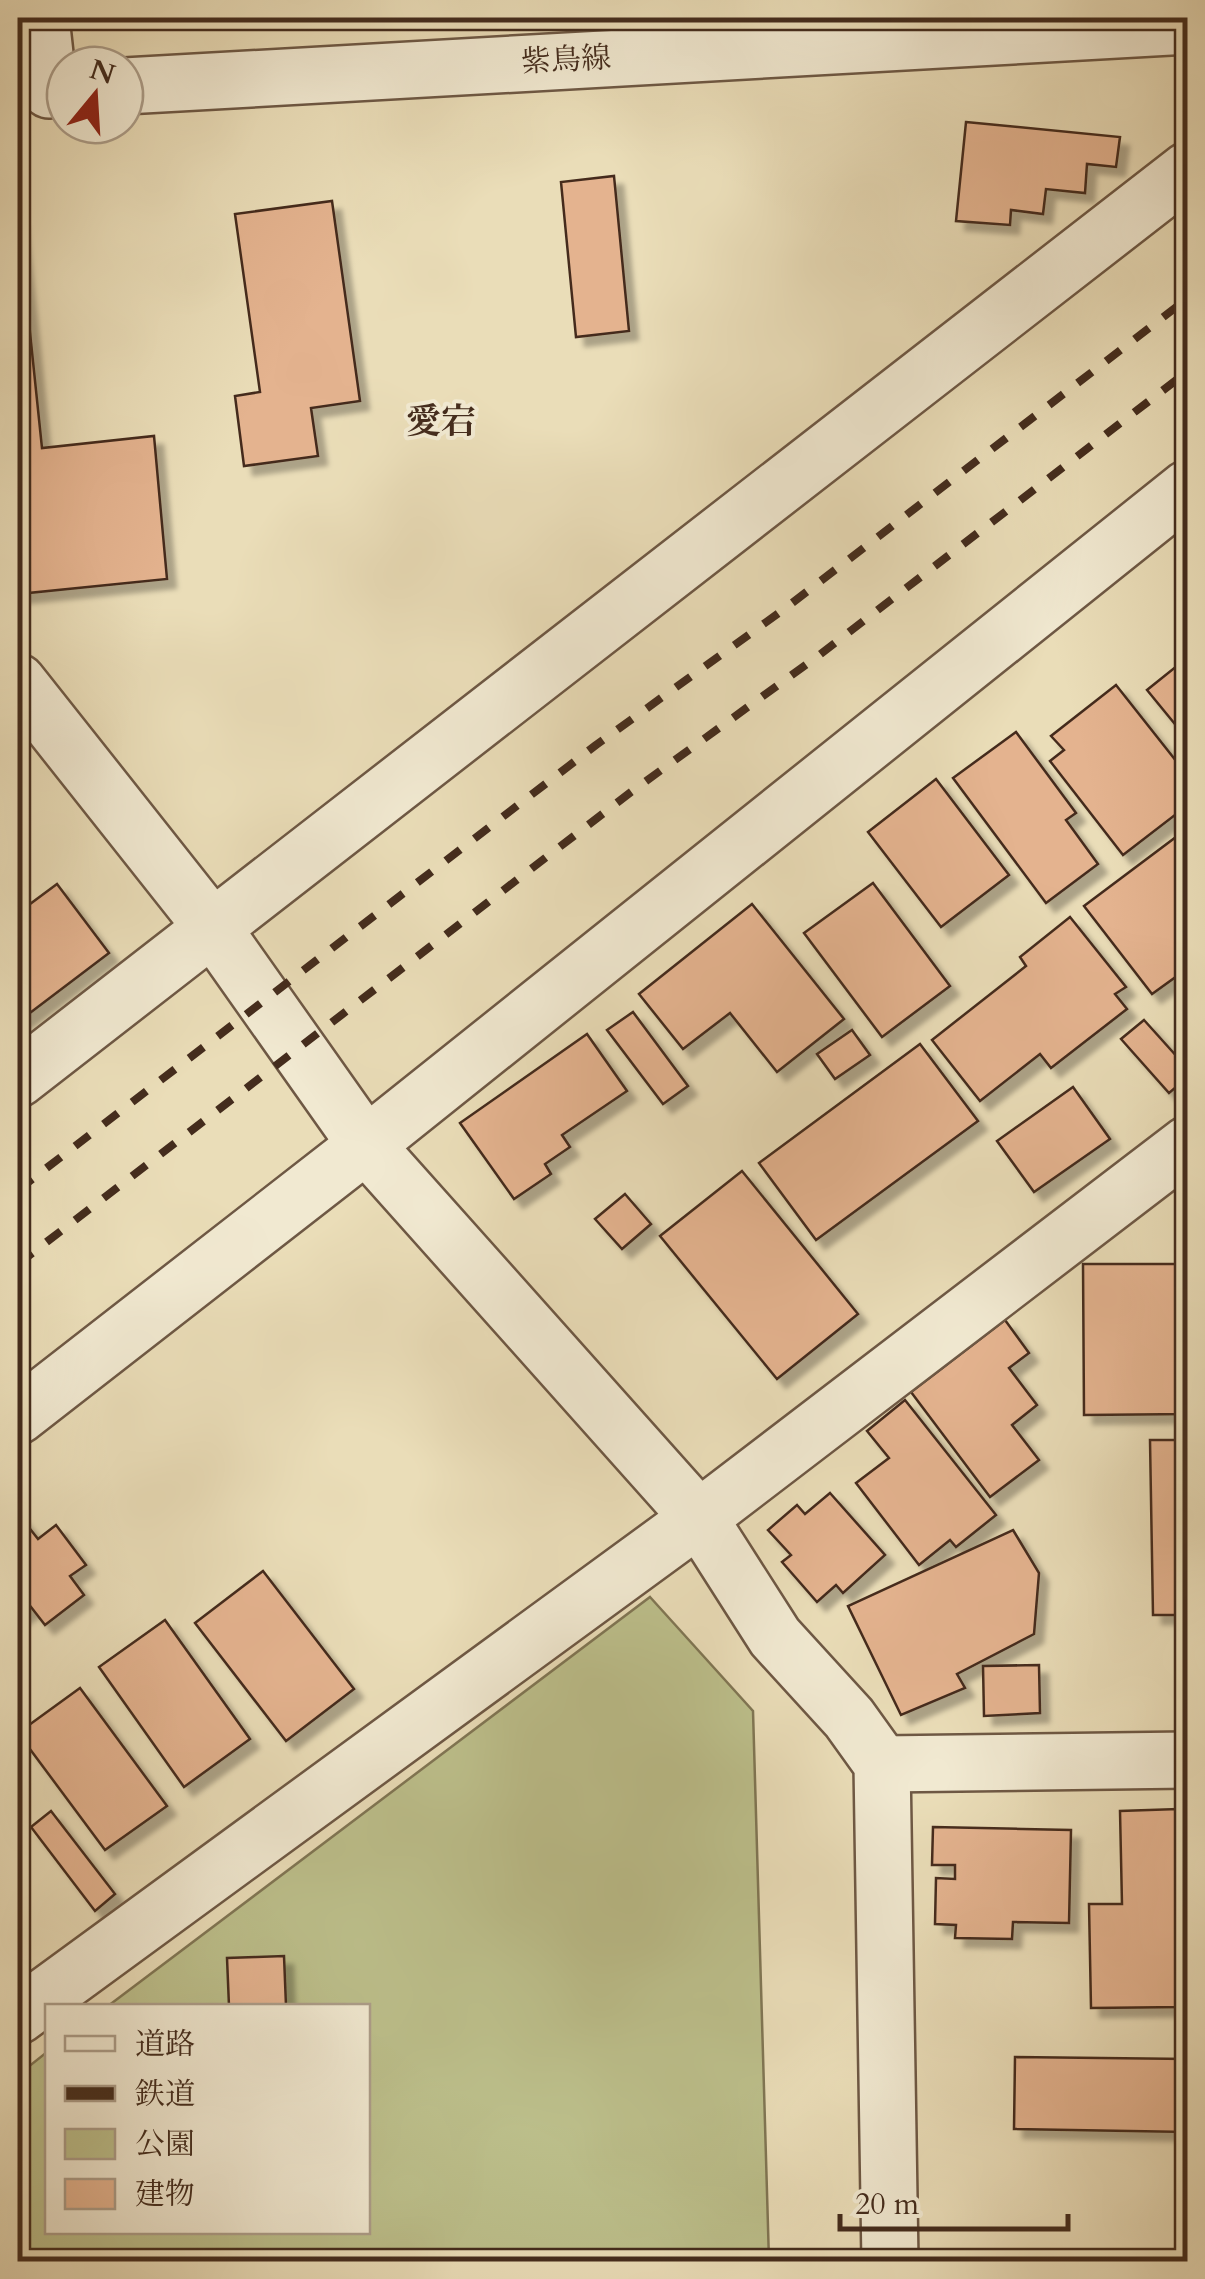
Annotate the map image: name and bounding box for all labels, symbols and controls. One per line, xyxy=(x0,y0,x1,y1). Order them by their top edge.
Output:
street label: 紫鳥線 xyxy=(520,37,612,83)
north arrow xyxy=(45,45,145,145)
text: N xyxy=(85,50,120,94)
district label: 愛宕 xyxy=(406,398,476,446)
legend xyxy=(45,2004,370,2234)
text: 道路 xyxy=(135,2024,195,2065)
text: 鉄道 xyxy=(135,2074,195,2115)
text: 公園 xyxy=(135,2124,195,2165)
scale bar xyxy=(840,2169,1068,2231)
text: 建物 xyxy=(135,2174,195,2215)
text: 20 m xyxy=(855,2184,920,2225)

